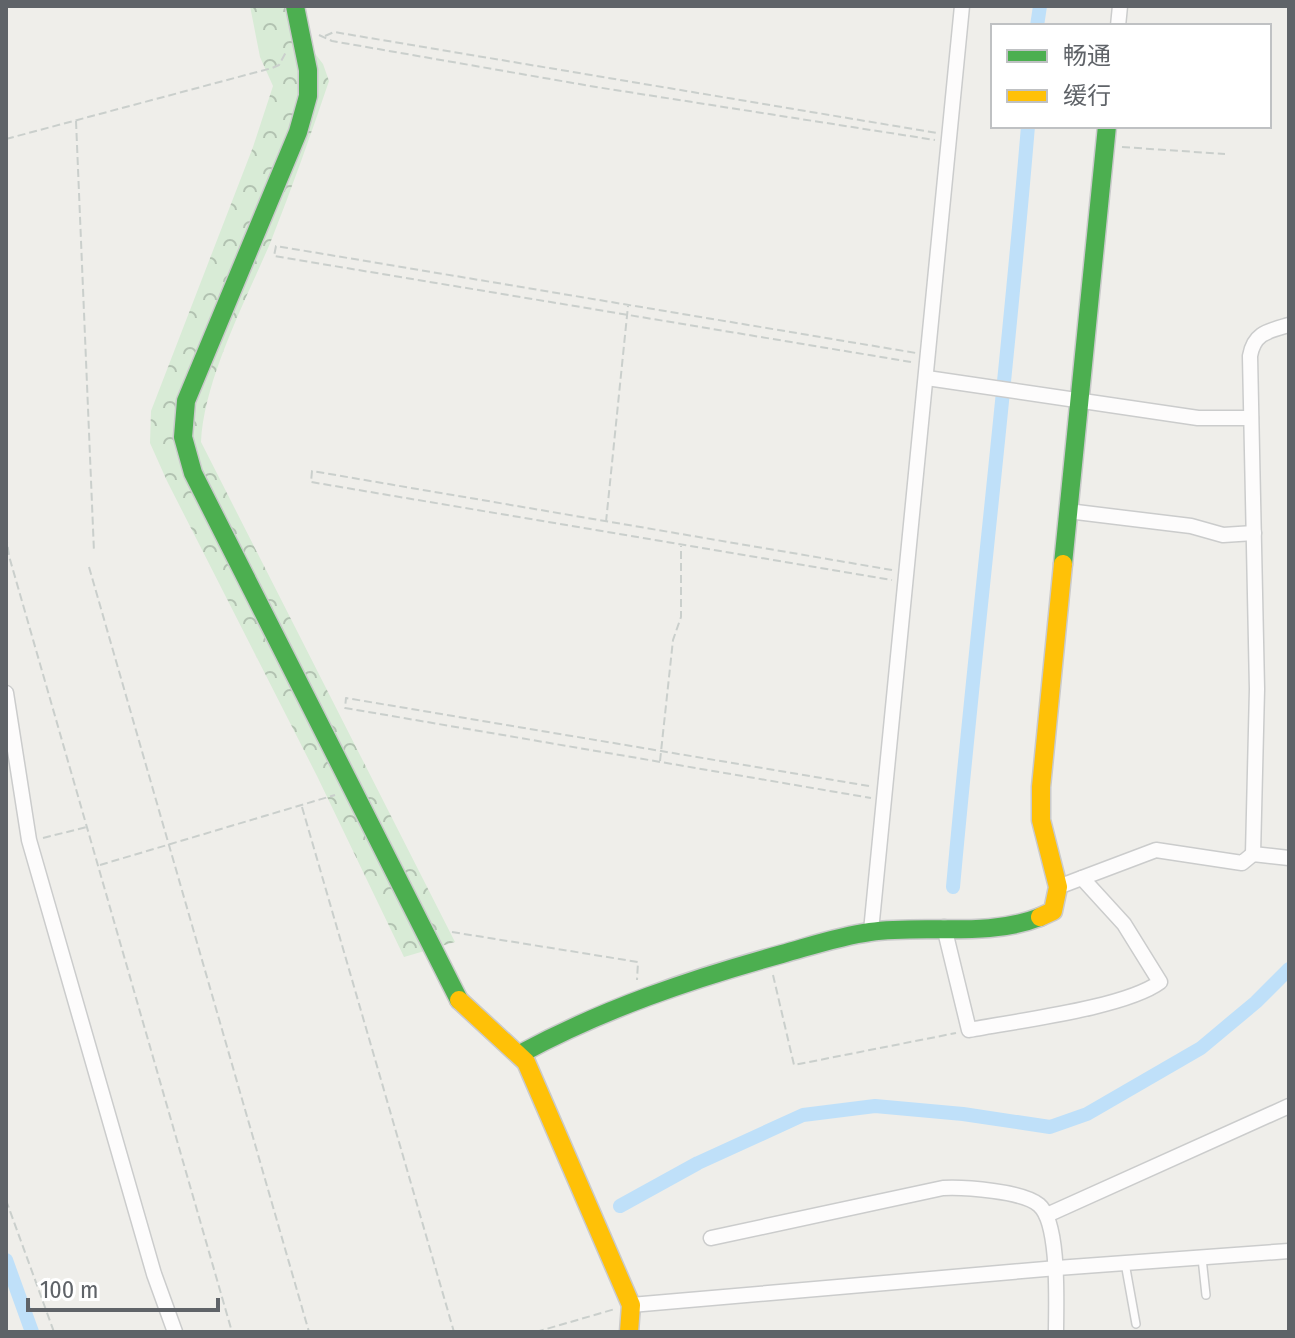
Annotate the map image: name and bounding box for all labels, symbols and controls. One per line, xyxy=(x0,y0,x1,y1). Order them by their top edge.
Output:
legend xyxy=(991,24,1271,128)
text: 畅通 xyxy=(1063,42,1111,70)
text: 缓行 xyxy=(1063,82,1111,110)
scale bar xyxy=(28,1262,218,1312)
text: 100 m xyxy=(40,1276,98,1304)

